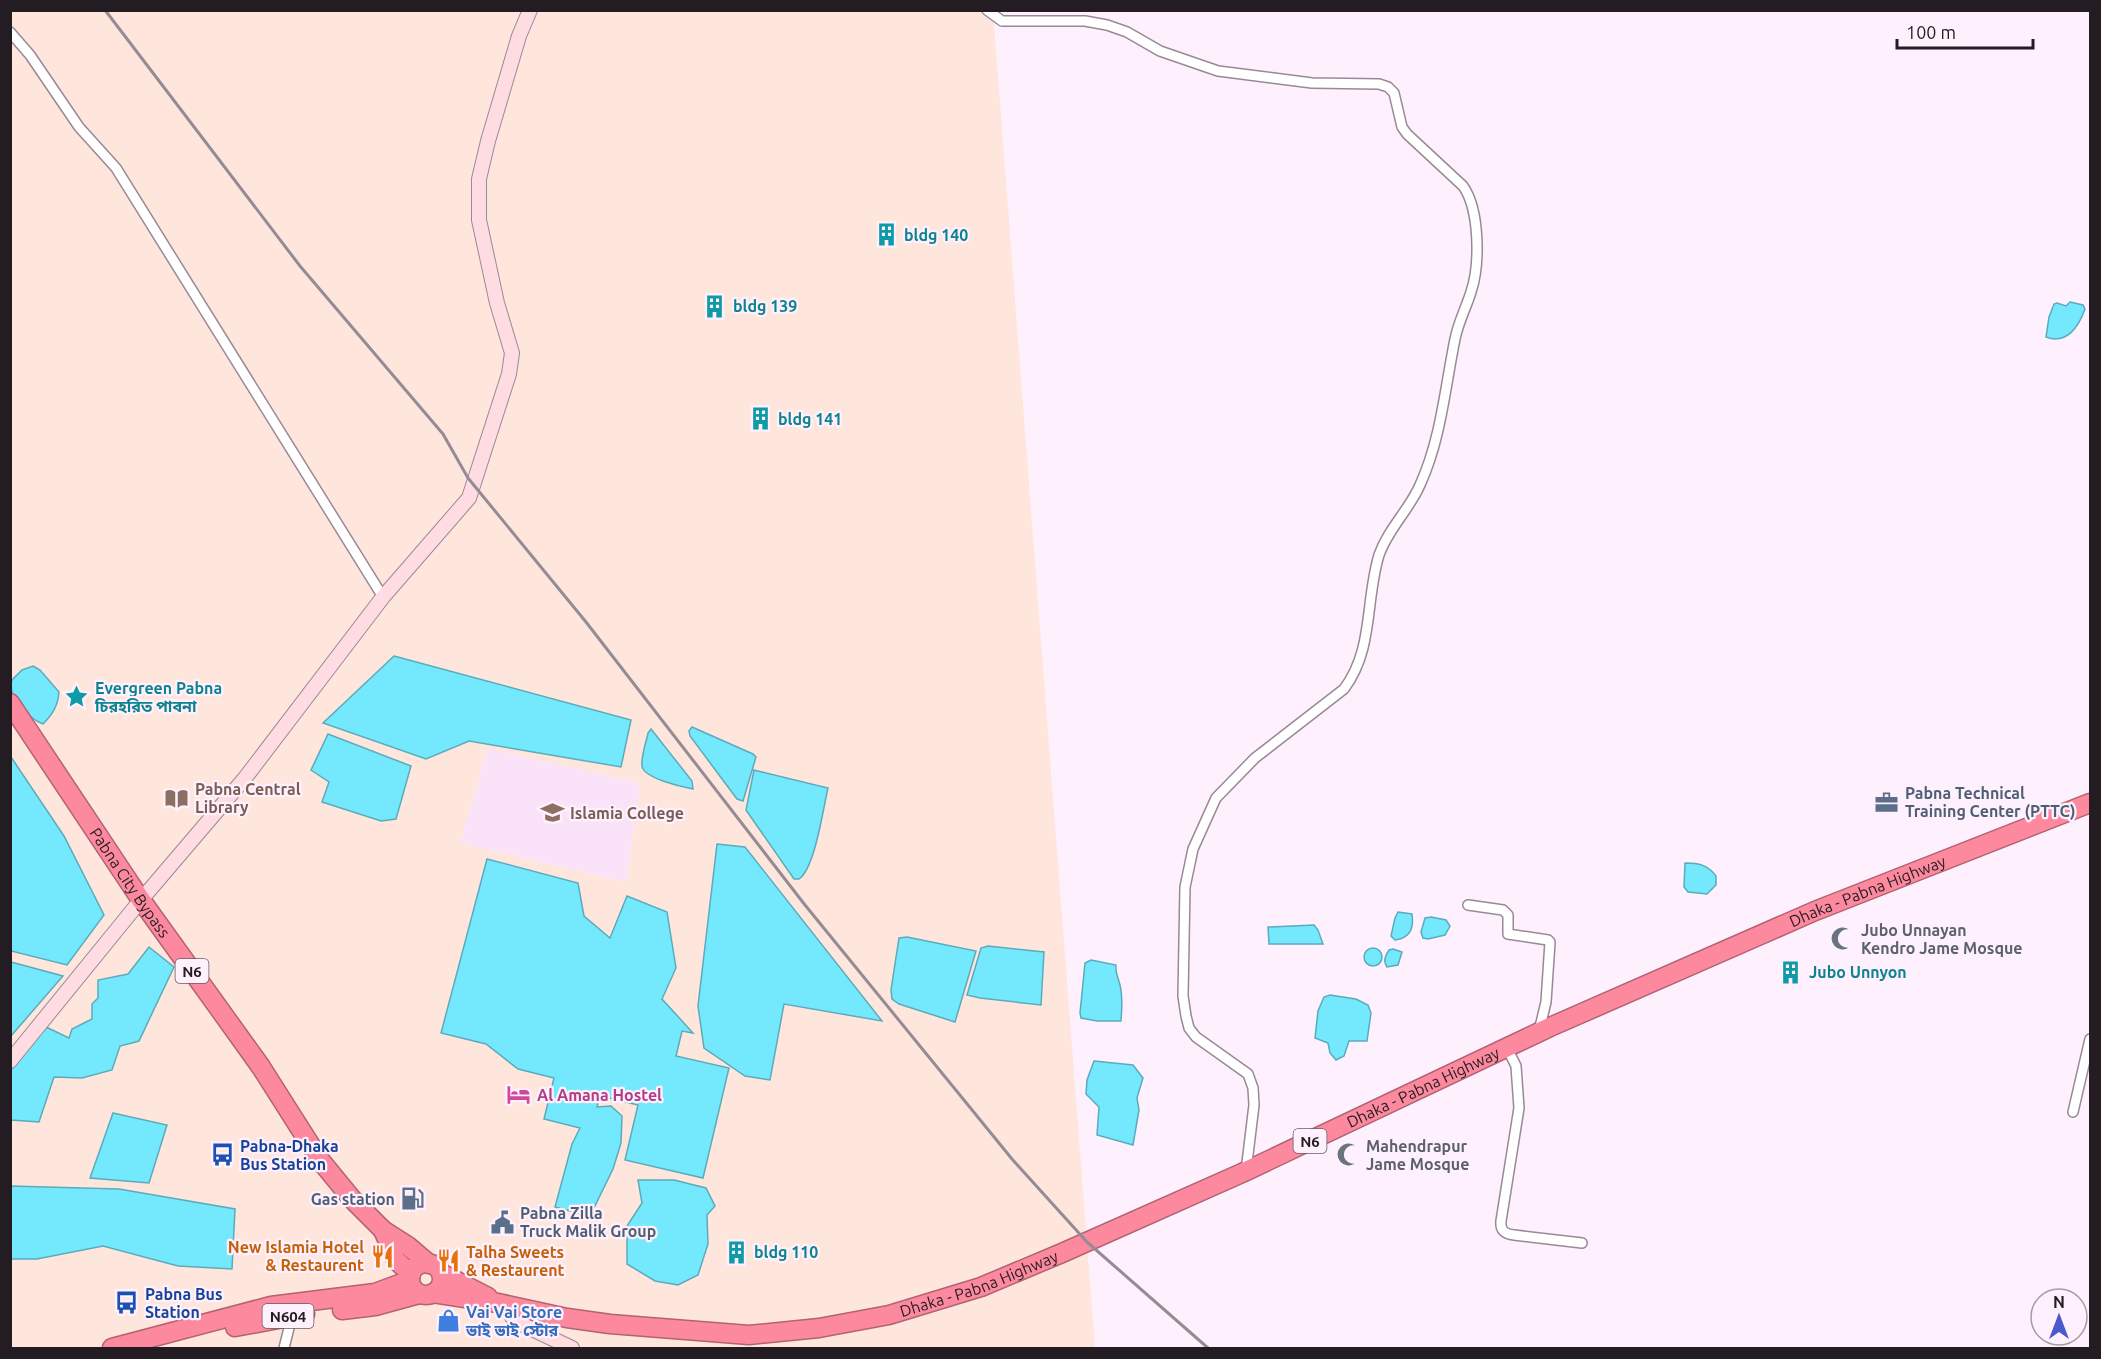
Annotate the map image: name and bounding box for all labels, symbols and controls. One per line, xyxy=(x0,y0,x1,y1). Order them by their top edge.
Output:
scale bar xyxy=(1897,12,2034,50)
text: 100 m xyxy=(1906,22,1956,42)
building icon: bldg 140 xyxy=(873,222,899,248)
place label: bldg 140 xyxy=(904,226,968,244)
building icon: bldg 139 xyxy=(702,293,728,319)
place label: bldg 139 xyxy=(733,297,797,315)
building icon: bldg 141 xyxy=(747,406,773,432)
place label: bldg 141 xyxy=(778,410,842,428)
place label: Evergreen Pabna চিরহরিত পাবনা xyxy=(94,679,222,715)
place icon: Evergreen Pabna চিরহরিত পাবনা xyxy=(64,684,90,710)
place label: Pabna Central Library xyxy=(195,780,301,816)
place label: Pabna Technical Training Center (PTTC) xyxy=(1905,784,2076,821)
library icon: Pabna Central Library xyxy=(164,785,190,811)
office icon: Pabna Technical Training Center (PTTC) xyxy=(1874,789,1900,815)
school or university icon: Islamia College xyxy=(539,800,565,826)
place label: Islamia College xyxy=(570,804,684,822)
street label: Pabna City Bypass xyxy=(86,824,174,941)
street label: Dhaka - Pabna Highway xyxy=(1786,852,1948,930)
place label: Jubo Unnayan Kendro Jame Mosque xyxy=(1861,921,2023,957)
mosque icon: Jubo Unnayan Kendro Jame Mosque xyxy=(1830,926,1856,952)
road number: N6 xyxy=(176,959,208,983)
building icon: Jubo Unnyon xyxy=(1778,959,1804,985)
place label: Jubo Unnyon xyxy=(1809,963,1907,981)
street label: Dhaka - Pabna Highway xyxy=(1344,1043,1502,1131)
hotel icon: Al Amana Hostel xyxy=(506,1082,532,1108)
place label: Al Amana Hostel xyxy=(537,1086,662,1104)
road number: N6 xyxy=(1294,1129,1326,1153)
place label: Pabna-Dhaka Bus Station xyxy=(240,1137,339,1173)
place label: Mahendrapur Jame Mosque xyxy=(1366,1137,1469,1173)
bus stop icon: Pabna-Dhaka Bus Station xyxy=(209,1142,235,1168)
mosque icon: Mahendrapur Jame Mosque xyxy=(1335,1142,1361,1168)
fuel station icon: Gas station xyxy=(400,1186,426,1212)
place label: Gas station xyxy=(311,1190,395,1208)
place label: Pabna Zilla Truck Malik Group xyxy=(520,1204,656,1240)
public building icon: Pabna Zilla Truck Malik Group xyxy=(489,1209,515,1235)
place label: New Islamia Hotel & Restaurent xyxy=(228,1238,364,1274)
building icon: bldg 110 xyxy=(723,1239,749,1265)
restaurant icon: New Islamia Hotel & Restaurent xyxy=(369,1243,395,1269)
place label: Talha Sweets & Restaurent xyxy=(466,1243,565,1279)
place label: bldg 110 xyxy=(754,1243,818,1261)
street label: Dhaka - Pabna Highway xyxy=(898,1247,1061,1320)
restaurant icon: Talha Sweets & Restaurent xyxy=(435,1248,461,1274)
place label: Pabna Bus Station xyxy=(145,1285,222,1321)
north arrow xyxy=(2029,1287,2089,1347)
bus stop icon: Pabna Bus Station xyxy=(114,1290,140,1316)
text: N xyxy=(2053,1293,2065,1311)
place label: Vai Vai Store ভাই ভাই স্টোর xyxy=(465,1303,562,1339)
road number: N604 xyxy=(262,1304,314,1328)
shop icon: Vai Vai Store ভাই ভাই স্টোর xyxy=(435,1308,461,1334)

